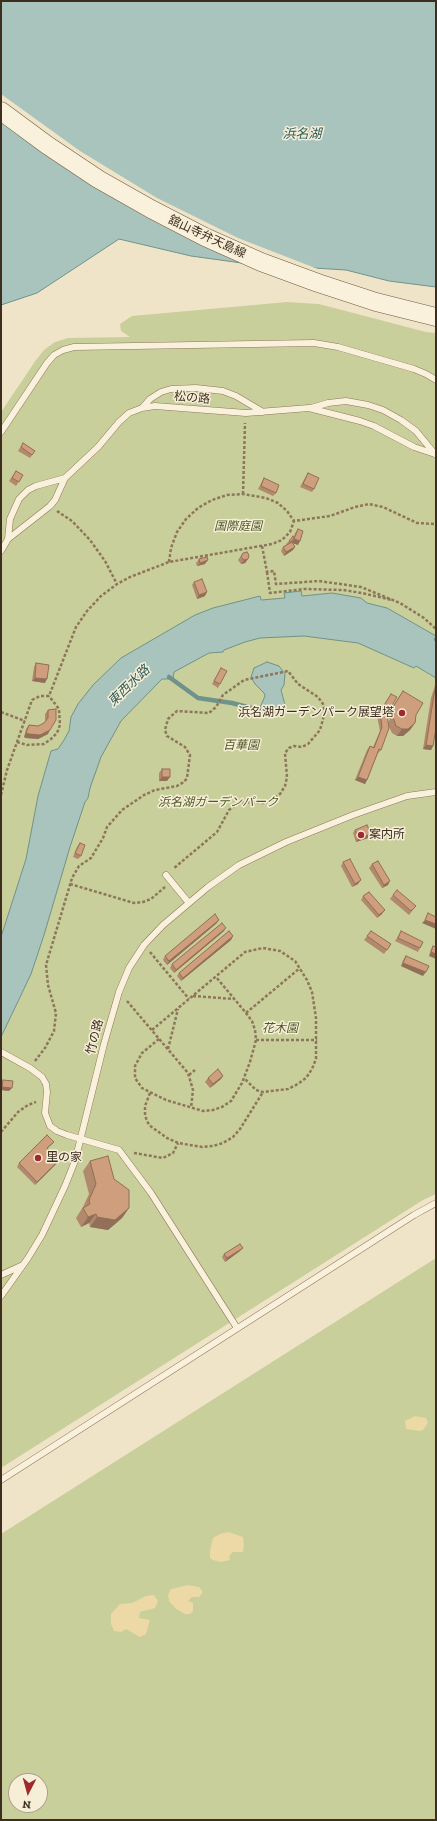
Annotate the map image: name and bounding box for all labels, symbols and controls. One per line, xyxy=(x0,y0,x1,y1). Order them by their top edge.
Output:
water label: 浜名湖 xyxy=(283,126,321,142)
street label: 舘山寺弁天島線 xyxy=(166,213,248,261)
street label: 松の路 xyxy=(173,389,211,407)
park label: 国際庭園 xyxy=(214,520,262,534)
water label: 東西水路 xyxy=(105,662,153,710)
place label: 浜名湖ガーデンパーク展望塔 xyxy=(238,706,394,720)
marker: 浜名湖ガーデンパーク展望塔 xyxy=(397,708,407,718)
park label: 百華園 xyxy=(223,739,259,753)
park label: 浜名湖ガーデンパーク xyxy=(158,796,278,810)
place label: 案内所 xyxy=(369,828,405,842)
marker: 案内所 xyxy=(356,830,366,840)
street label: 竹の路 xyxy=(83,1018,107,1056)
park label: 花木園 xyxy=(262,1022,298,1036)
place label: 里の家 xyxy=(46,1151,82,1165)
marker: 里の家 xyxy=(33,1153,43,1163)
north arrow xyxy=(8,1773,48,1813)
text: N xyxy=(22,1798,32,1811)

